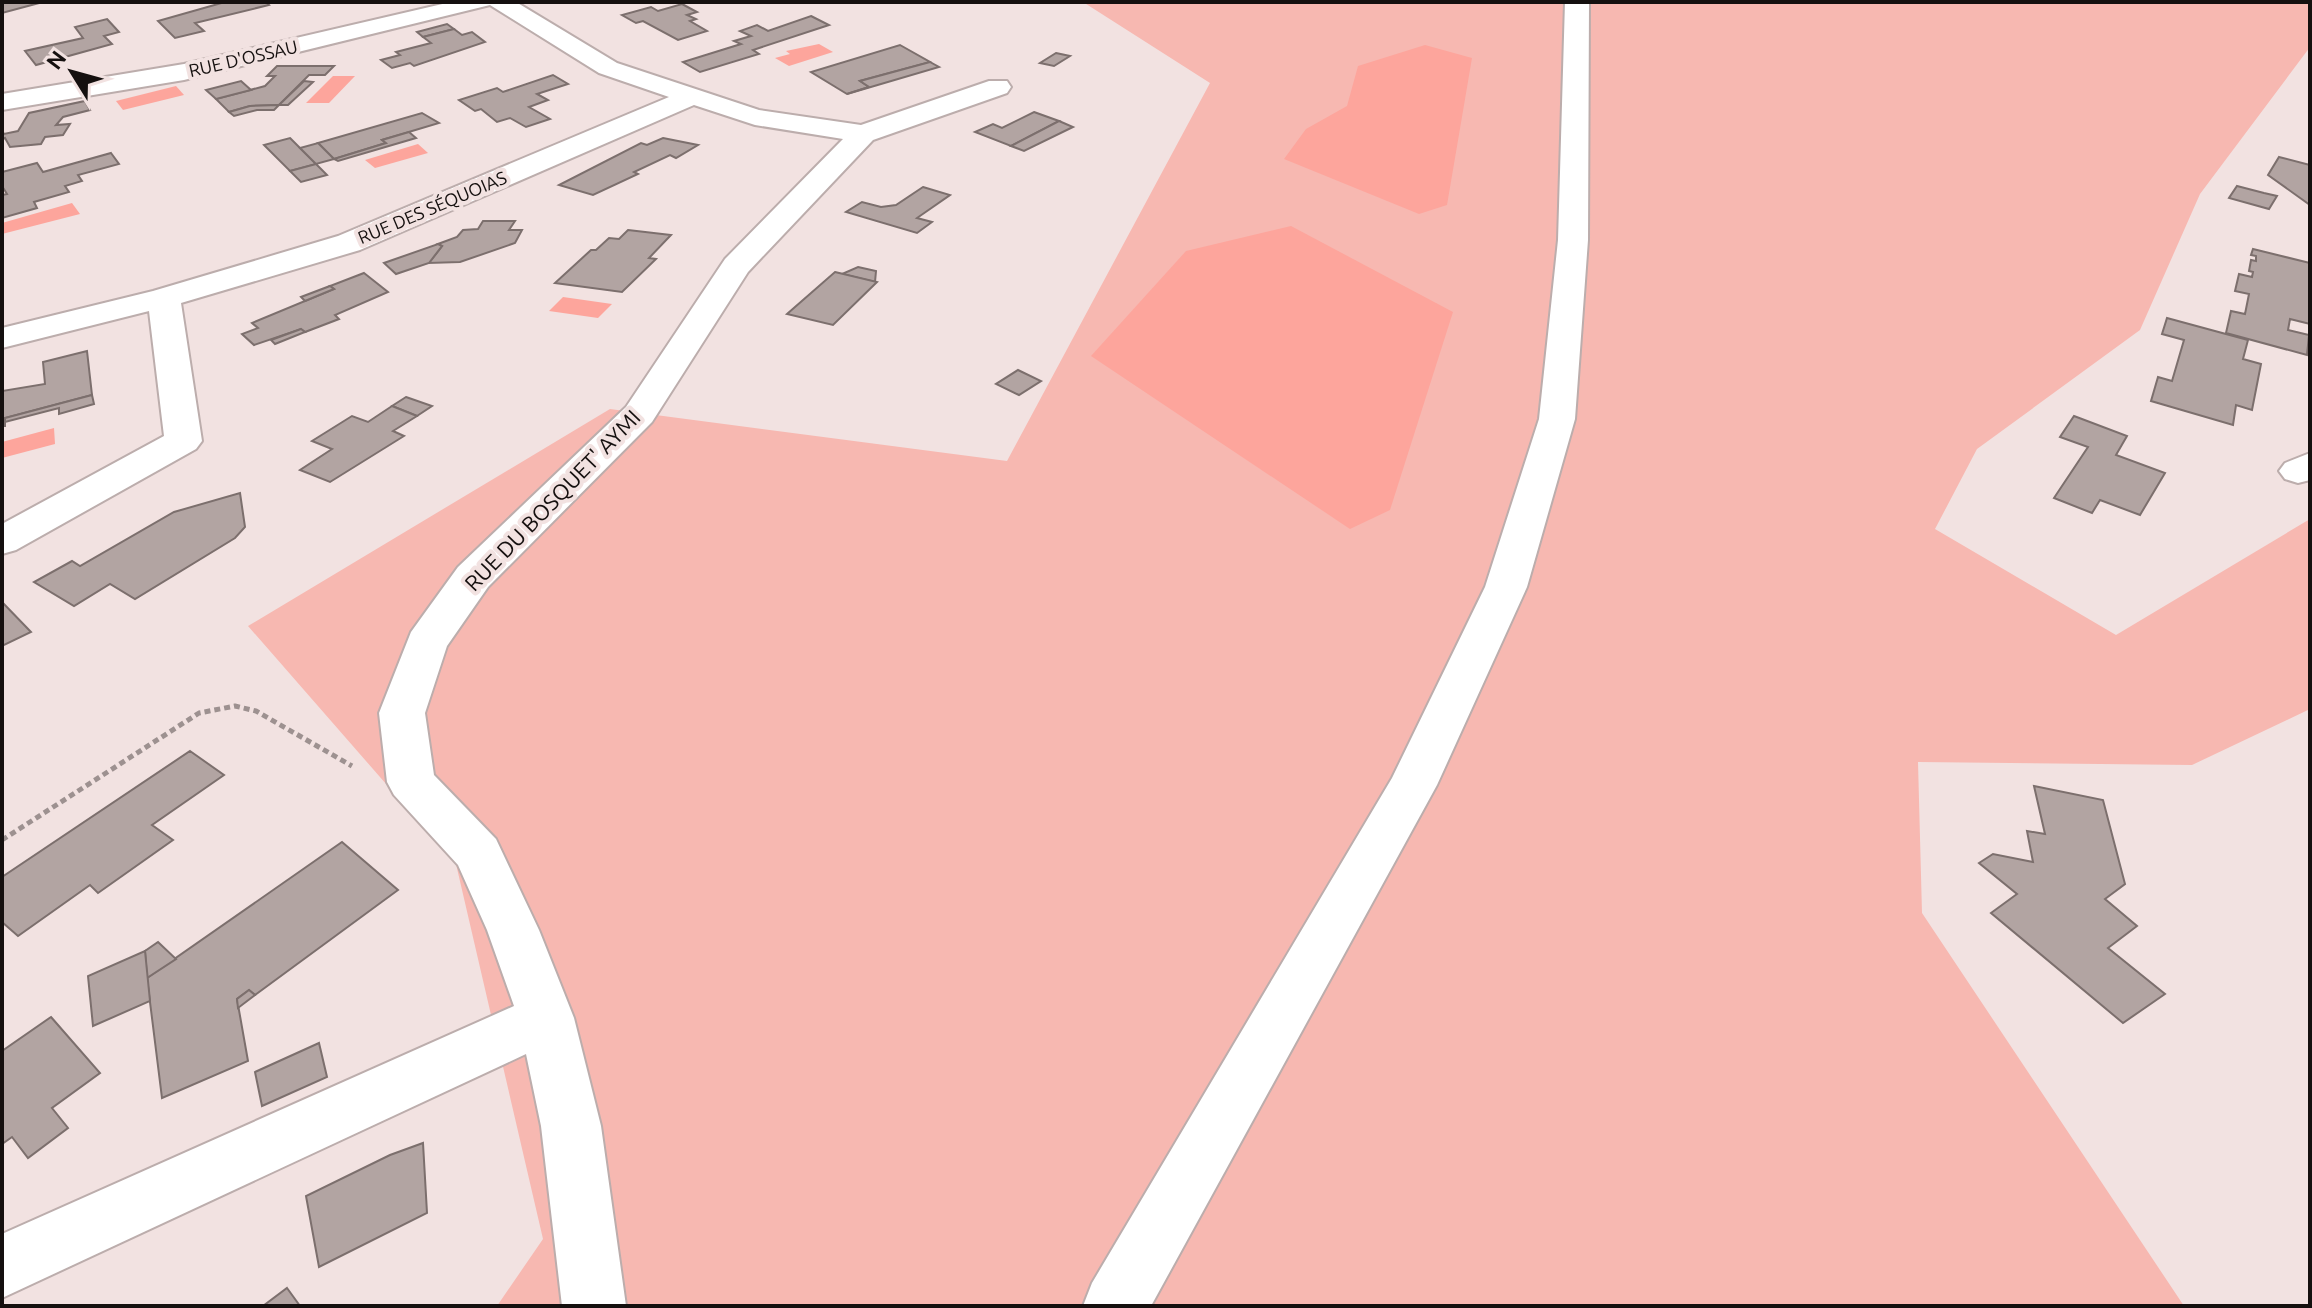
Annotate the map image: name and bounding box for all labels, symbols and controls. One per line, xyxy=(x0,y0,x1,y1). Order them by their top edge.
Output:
north arrow xyxy=(32,32,112,112)
street label: RUE D'OSSAU xyxy=(187,36,299,80)
text: N xyxy=(41,46,71,74)
street label: RUE DES SÉQUOIAS xyxy=(354,166,510,248)
street label: RUE DU BOSQUET' AYMI xyxy=(459,404,645,596)

